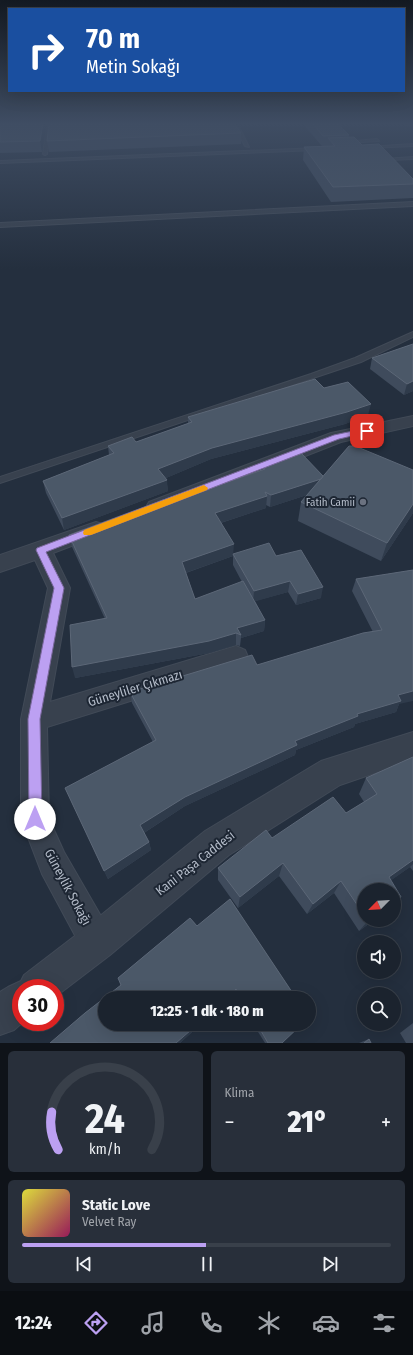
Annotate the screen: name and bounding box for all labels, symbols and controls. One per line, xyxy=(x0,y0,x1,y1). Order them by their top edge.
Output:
text: 70 m xyxy=(86,22,140,55)
icon: right xyxy=(20,24,72,76)
text: Metin Sokağı xyxy=(86,56,180,78)
pin xyxy=(350,414,384,448)
icon: arrive xyxy=(356,420,378,442)
place label: Fatih Camii xyxy=(306,496,355,509)
marker: Fatih Camii xyxy=(358,497,368,507)
street label: Güneyliler Çıkmazı xyxy=(86,667,184,709)
position arrow xyxy=(14,798,56,840)
street label: Kani Paşa Caddesi xyxy=(153,828,237,898)
street label: Güneylik Sokağı xyxy=(42,846,94,928)
north arrow xyxy=(357,883,401,927)
map controls xyxy=(357,883,401,1031)
button: sound xyxy=(357,935,401,979)
speed limit sign: 30 xyxy=(12,979,64,1031)
button: search xyxy=(357,987,401,1031)
text: 12:25 · 1 dk · 180 m xyxy=(150,1002,264,1020)
text: Klima xyxy=(225,1085,254,1100)
text: 24 xyxy=(84,1093,125,1143)
text: 21° xyxy=(287,1104,328,1140)
text: − xyxy=(225,1109,234,1136)
text: + xyxy=(381,1109,391,1136)
text: km/h xyxy=(89,1140,121,1157)
text: Static Love xyxy=(82,1196,150,1214)
text: Velvet Ray xyxy=(82,1214,136,1229)
icon: previous xyxy=(73,1253,95,1275)
icon: pause xyxy=(196,1253,218,1275)
icon: next xyxy=(319,1253,341,1275)
icon: directions xyxy=(82,1309,110,1337)
icon: music xyxy=(139,1309,167,1337)
icon: phone xyxy=(197,1309,225,1337)
icon: climate xyxy=(255,1309,283,1337)
icon: car xyxy=(312,1309,340,1337)
icon: filters xyxy=(370,1309,398,1337)
text: 12:24 xyxy=(15,1312,52,1334)

